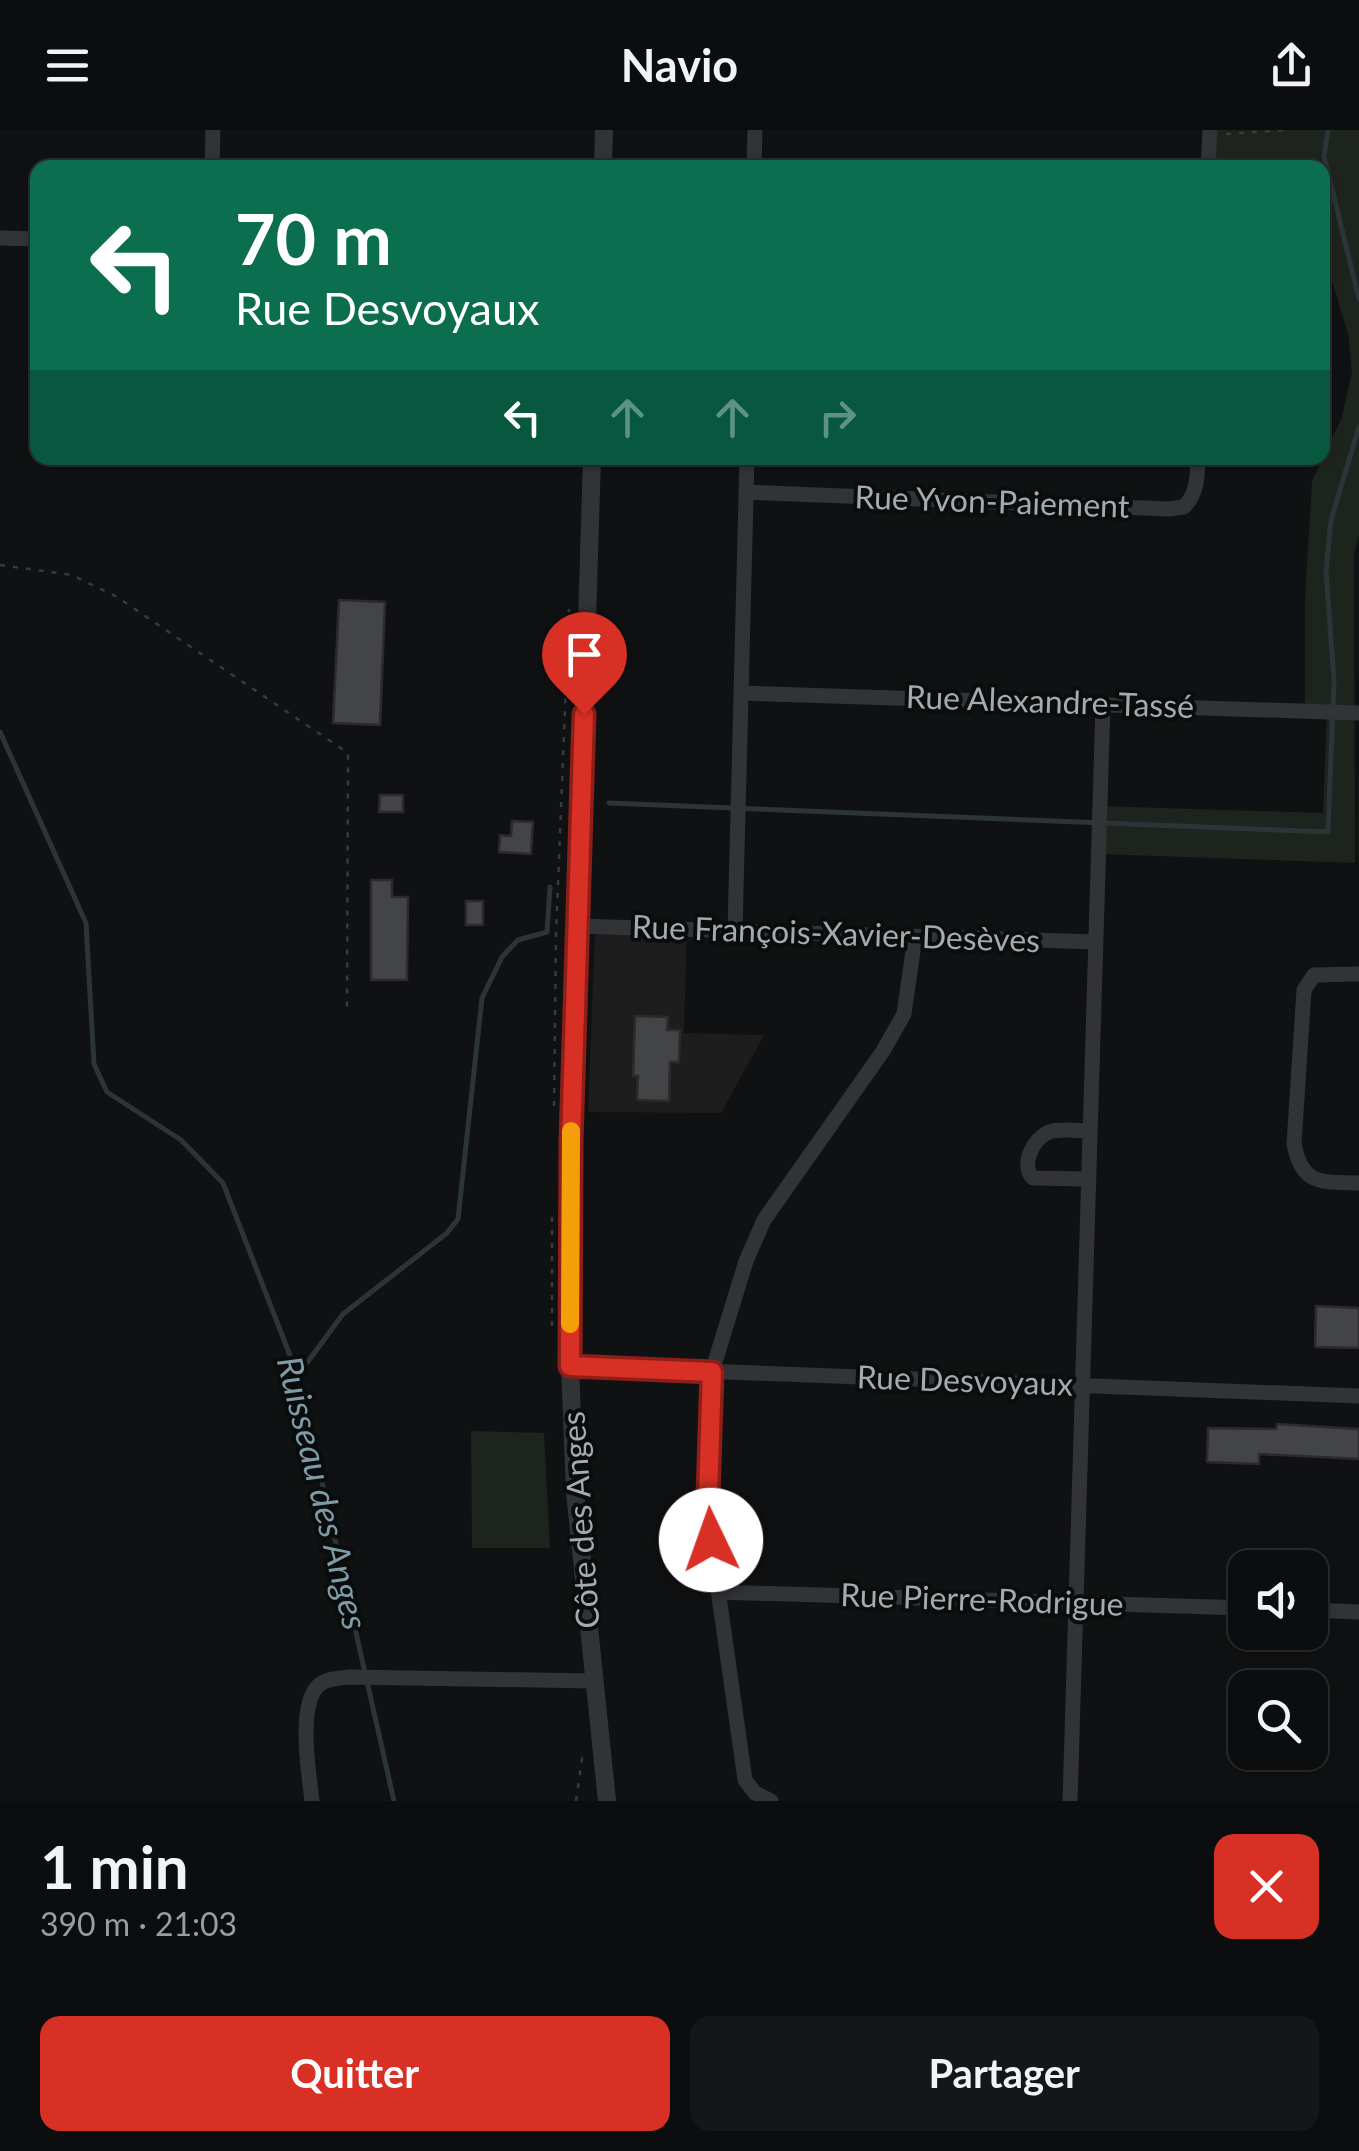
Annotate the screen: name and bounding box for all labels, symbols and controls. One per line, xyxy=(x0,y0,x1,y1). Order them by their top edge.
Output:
icon: menu xyxy=(40,38,95,93)
text: Navio xyxy=(621,38,738,92)
icon: share xyxy=(1264,38,1319,93)
text: 70 m xyxy=(235,196,392,280)
icon: left xyxy=(70,200,200,330)
text: Rue Desvoyaux xyxy=(235,281,539,335)
icon: left xyxy=(495,390,550,445)
icon: ahead xyxy=(600,390,655,445)
icon: ahead xyxy=(705,390,760,445)
icon: right xyxy=(810,390,865,445)
street label: Rue Yvon-Paiement xyxy=(854,476,1131,525)
pin xyxy=(542,612,627,715)
icon: arrive xyxy=(557,627,612,682)
street label: Rue Alexandre-Tassé xyxy=(905,676,1195,725)
street label: Rue François-Xavier-Desèves xyxy=(631,906,1041,959)
water label: Ruisseau des Anges xyxy=(270,1352,378,1633)
street label: Rue Desvoyaux xyxy=(856,1356,1074,1403)
street label: Côte des Anges xyxy=(552,1410,607,1630)
position arrow xyxy=(659,1488,763,1592)
map controls xyxy=(1228,1550,1328,1770)
button: sound xyxy=(1228,1550,1328,1650)
street label: Rue Pierre-Rodrigue xyxy=(840,1574,1124,1623)
button: search xyxy=(1228,1670,1328,1770)
text: 1 min xyxy=(40,1830,189,1902)
button: close xyxy=(1214,1834,1319,1939)
text: 390 m · 21:03 xyxy=(40,1904,237,1943)
button: Quitter xyxy=(40,2016,670,2131)
button: Partager xyxy=(690,2016,1319,2131)

